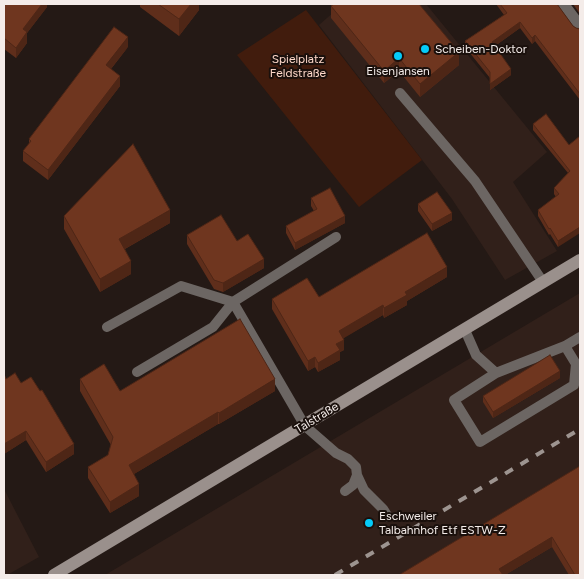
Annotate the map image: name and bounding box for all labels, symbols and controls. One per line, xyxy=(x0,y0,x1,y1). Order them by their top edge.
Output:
place label: Scheiben-Doktor xyxy=(435,42,527,56)
marker: Scheiben-Doktor xyxy=(419,43,431,55)
marker: Eisenjansen xyxy=(392,50,404,62)
park label: Spielplatz Feldstraße xyxy=(270,52,326,80)
place label: Eisenjansen xyxy=(366,64,430,78)
street label: Talstraße xyxy=(293,399,341,437)
place label: Eschweiler Talbahnhof Etf ESTW-Z xyxy=(379,509,506,537)
marker: Eschweiler Talbahnhof Etf ESTW-Z xyxy=(363,517,375,529)

